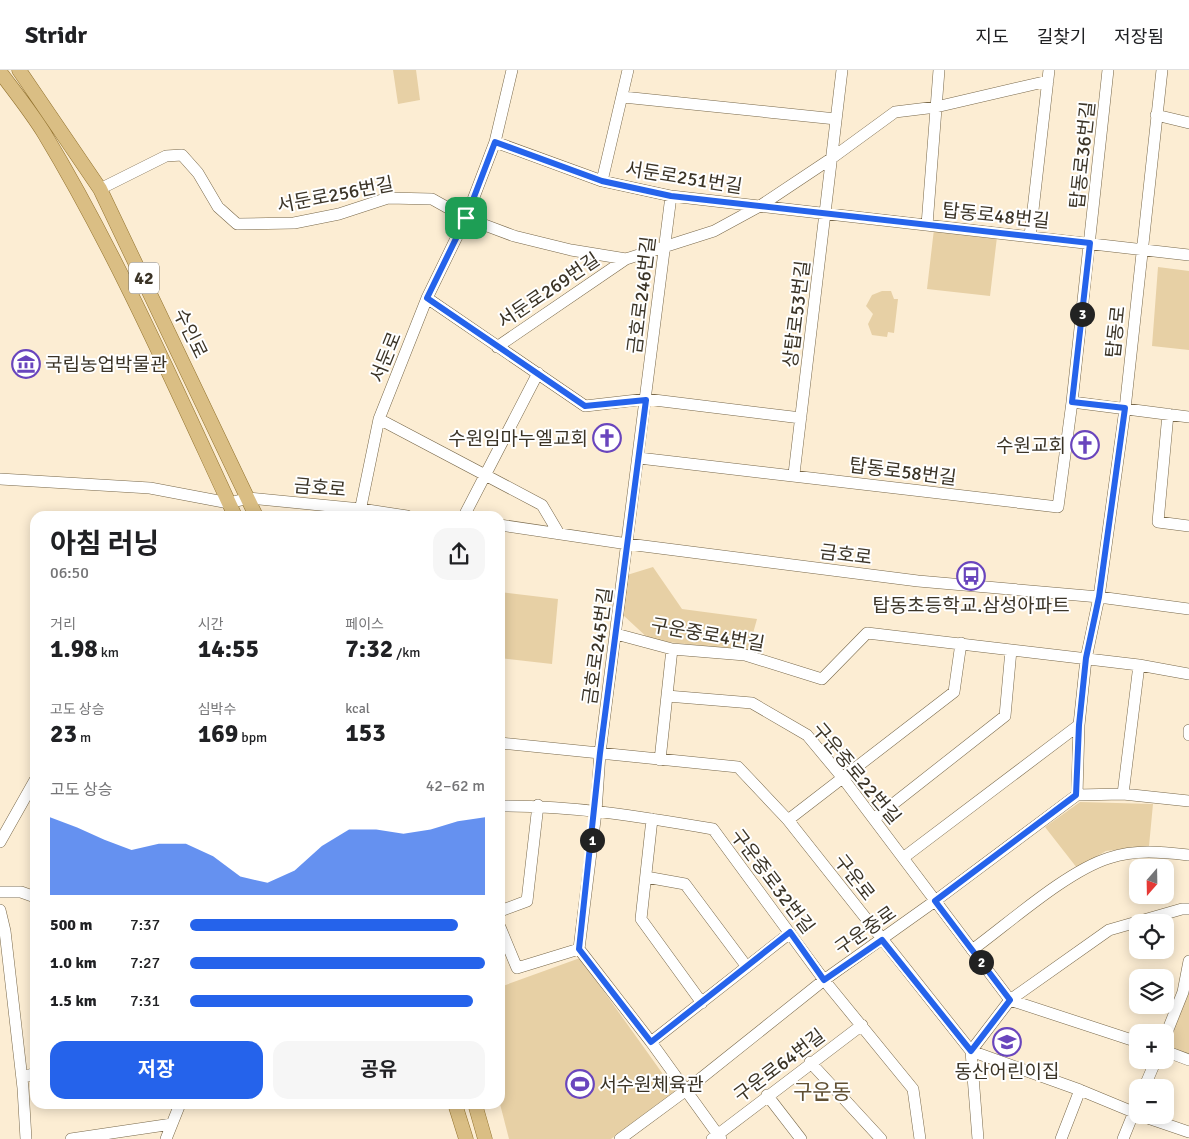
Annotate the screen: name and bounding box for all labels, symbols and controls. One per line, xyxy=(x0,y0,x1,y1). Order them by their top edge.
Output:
text: Stridr xyxy=(25,20,87,50)
text: 지도 xyxy=(976,26,1009,48)
text: 길찾기 xyxy=(1037,26,1086,48)
text: 저장됨 xyxy=(1114,26,1164,48)
street label: 탑동로36번길 xyxy=(1065,100,1101,210)
street label: 서둔로251번길 xyxy=(624,157,744,199)
street label: 서둔로256번길 xyxy=(275,172,395,218)
pin xyxy=(445,197,487,239)
street label: 탑동로48번길 xyxy=(941,198,1051,234)
icon: arrive xyxy=(452,204,480,232)
street label: 금호로246번길 xyxy=(623,235,661,355)
street label: 서둔로269번길 xyxy=(493,248,604,334)
street label: 상탑로53번길 xyxy=(779,259,815,369)
road number: 42 xyxy=(129,262,159,294)
pin: 3 xyxy=(1070,302,1094,326)
street label: 수인로 xyxy=(168,305,212,362)
street label: 탑동로 xyxy=(1101,305,1131,359)
text: 3 xyxy=(1079,306,1086,323)
street label: 서둔로 xyxy=(365,329,407,386)
museum icon: 국립농업박물관 xyxy=(11,349,41,379)
place label: 국립농업박물관 xyxy=(45,353,167,377)
church icon: 수원임마누엘교회 xyxy=(592,423,622,453)
place label: 수원임마누엘교회 xyxy=(448,427,588,451)
church icon: 수원교회 xyxy=(1070,430,1100,460)
place label: 수원교회 xyxy=(996,434,1066,458)
street label: 탑동로58번길 xyxy=(848,454,958,490)
street label: 금호로 xyxy=(293,474,347,502)
text: 아침 러닝 xyxy=(50,527,159,561)
button: share xyxy=(433,528,485,580)
street label: 금호로 xyxy=(818,540,873,570)
bus stop icon: 탑동초등학교.삼성아파트 xyxy=(956,561,986,591)
text: 06:50 xyxy=(50,563,89,583)
street label: 금호로245번길 xyxy=(578,586,618,706)
place label: 탑동초등학교.삼성아파트 xyxy=(872,594,1070,618)
street label: 구운중로4번길 xyxy=(649,613,767,657)
text: 거리 xyxy=(50,616,76,633)
text: 시간 xyxy=(198,616,223,633)
text: 페이스 xyxy=(345,616,384,633)
text: 1.98 xyxy=(50,633,98,664)
text: 14:55 xyxy=(198,633,259,664)
text: 7:32 xyxy=(345,633,393,664)
text: km xyxy=(98,644,119,661)
text: /km xyxy=(393,644,420,661)
text: kcal xyxy=(345,700,370,717)
text: 고도 상승 xyxy=(50,701,105,718)
text: 심박수 xyxy=(198,701,236,718)
text: 153 xyxy=(345,717,386,748)
text: 23 xyxy=(50,718,77,749)
text: 169 xyxy=(198,718,238,749)
street label: 구운중로22번길 xyxy=(807,718,906,829)
text: m xyxy=(77,729,91,746)
text: bpm xyxy=(238,729,267,746)
text: 42–62 m xyxy=(426,776,485,796)
text: 고도 상승 xyxy=(50,780,112,800)
street label: 구운중로32번길 xyxy=(725,824,820,939)
pin: 1 xyxy=(580,828,604,852)
text: 1 xyxy=(589,832,596,849)
street label: 구운로 xyxy=(829,850,880,906)
north arrow xyxy=(1129,859,1174,904)
map controls xyxy=(1129,859,1174,1124)
street label: 구운중로 xyxy=(830,901,901,961)
button: locate xyxy=(1129,914,1174,959)
text: 500 m xyxy=(50,915,92,935)
text: 7:37 xyxy=(130,915,160,935)
pin: 2 xyxy=(968,950,994,974)
text: 1.0 km xyxy=(50,953,97,973)
text: 7:27 xyxy=(130,953,160,973)
text: 2 xyxy=(978,954,985,971)
button: layers xyxy=(1129,969,1174,1014)
text: 1.5 km xyxy=(50,991,97,1011)
text: 7:31 xyxy=(130,991,160,1011)
street label: 구운로64번길 xyxy=(729,1024,830,1108)
button: + xyxy=(1129,1024,1174,1069)
school or university icon: 동산어린이집 xyxy=(992,1027,1022,1057)
button: 저장 xyxy=(50,1041,263,1099)
button: 공유 xyxy=(273,1041,485,1099)
place label: 동산어린이집 xyxy=(955,1060,1059,1084)
sports icon: 서수원체육관 xyxy=(565,1069,595,1099)
place label: 서수원체육관 xyxy=(599,1073,704,1097)
district label: 구운동 xyxy=(793,1079,851,1105)
button: − xyxy=(1129,1079,1174,1124)

